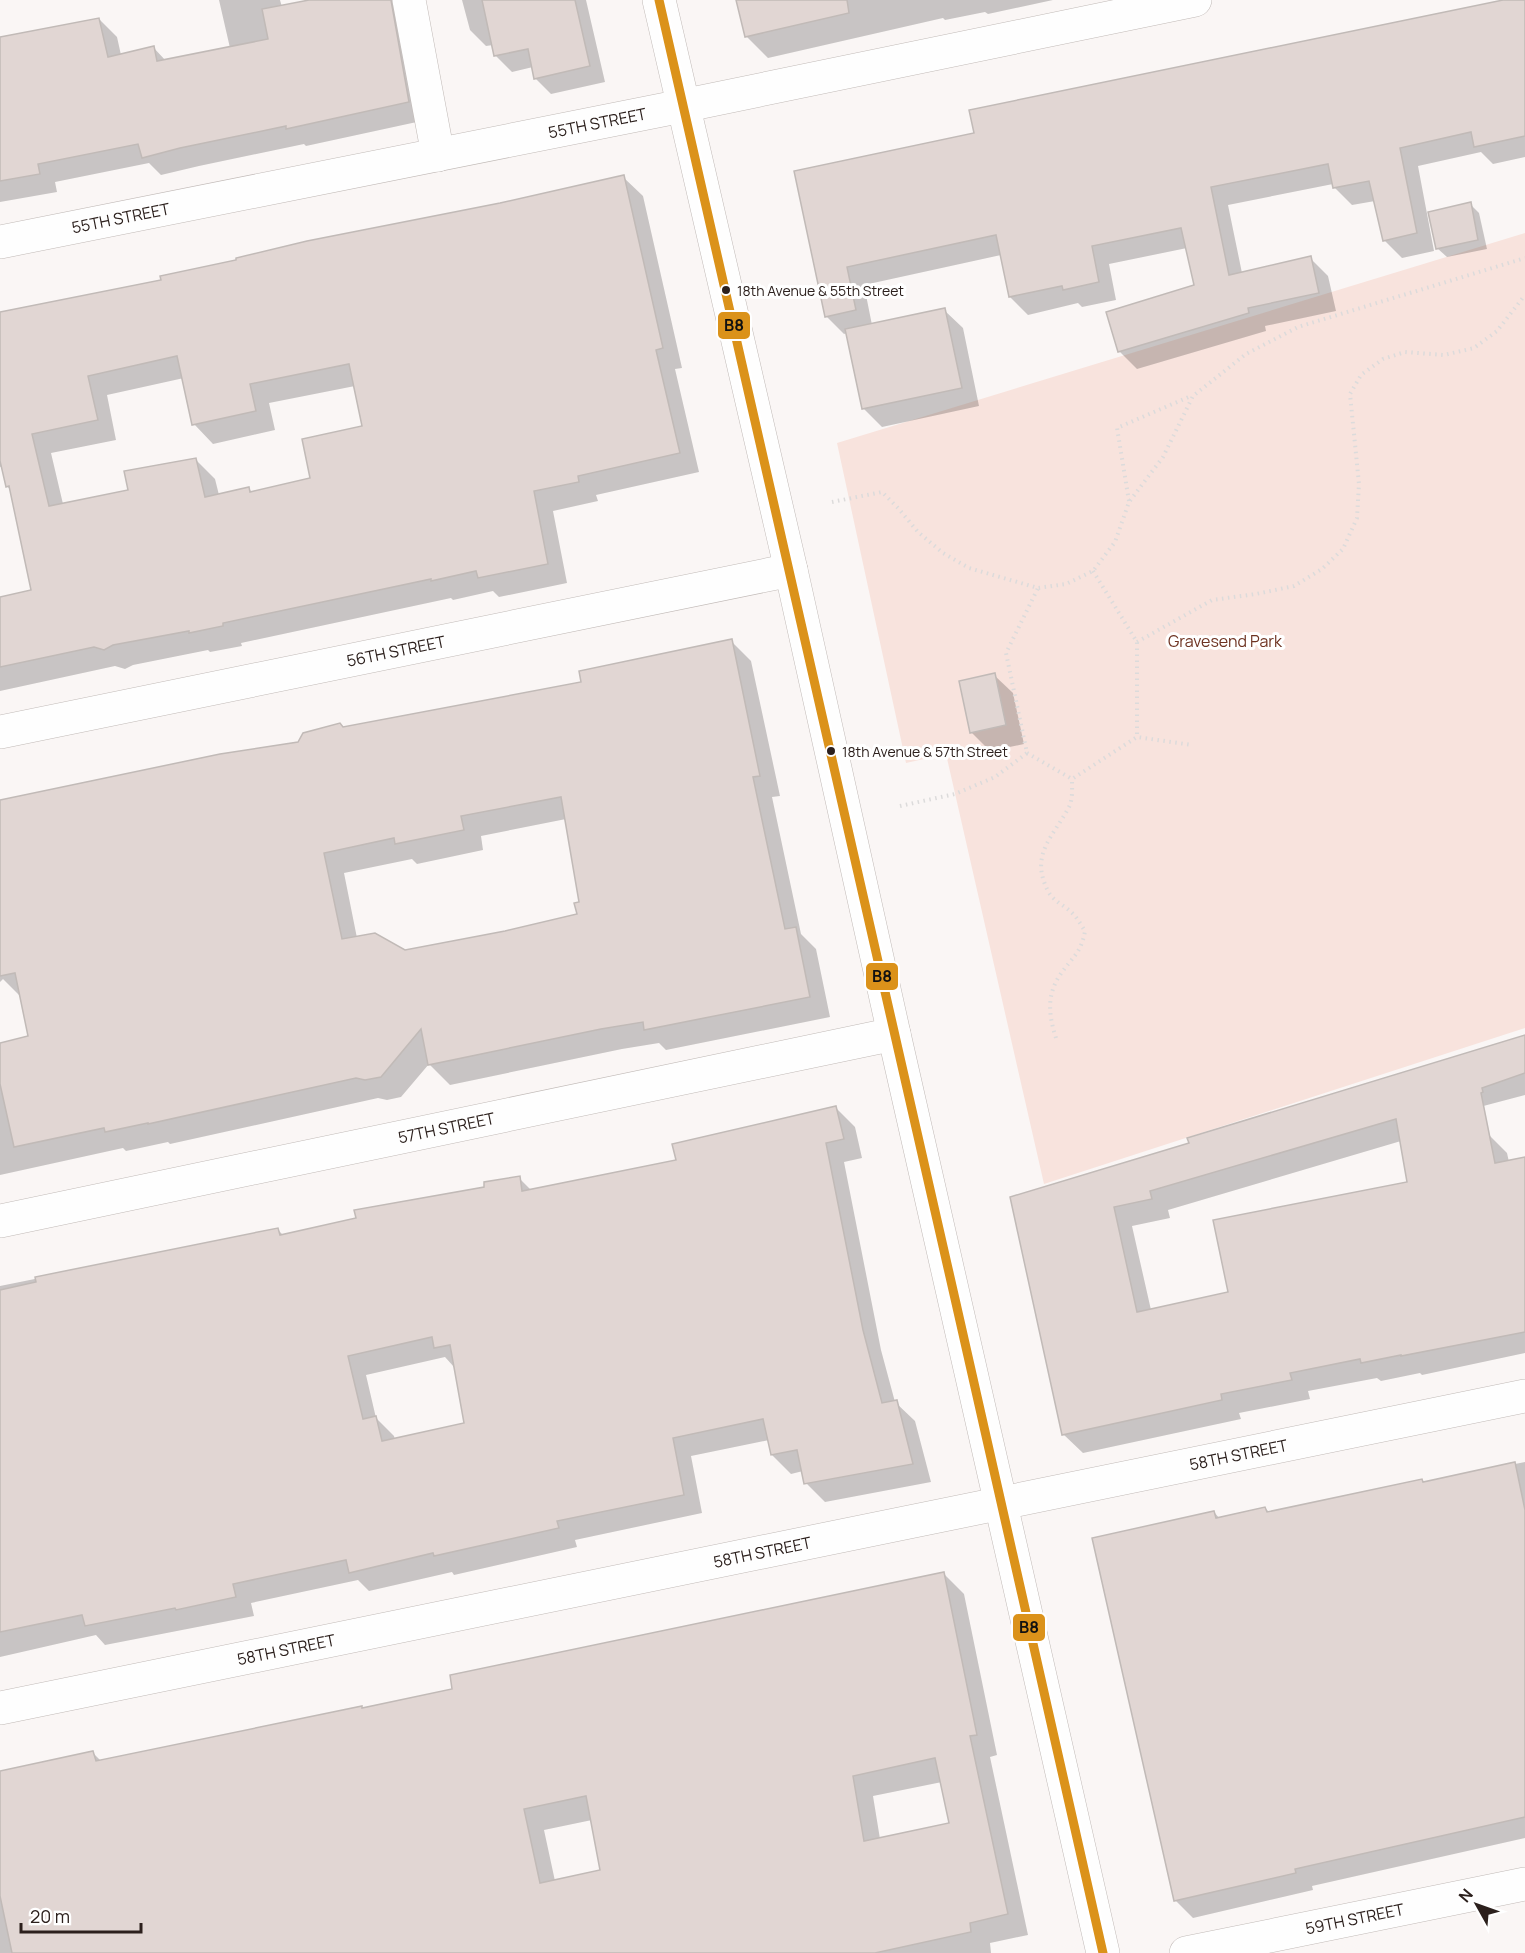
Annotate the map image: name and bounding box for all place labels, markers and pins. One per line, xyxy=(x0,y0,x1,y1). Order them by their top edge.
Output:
place label: 18th Avenue & 55th Street xyxy=(737,281,904,300)
marker: 18th Avenue & 55th Street xyxy=(720,284,732,296)
place label: 18th Avenue & 57th Street xyxy=(842,742,1008,761)
marker: 18th Avenue & 57th Street xyxy=(825,745,837,757)

